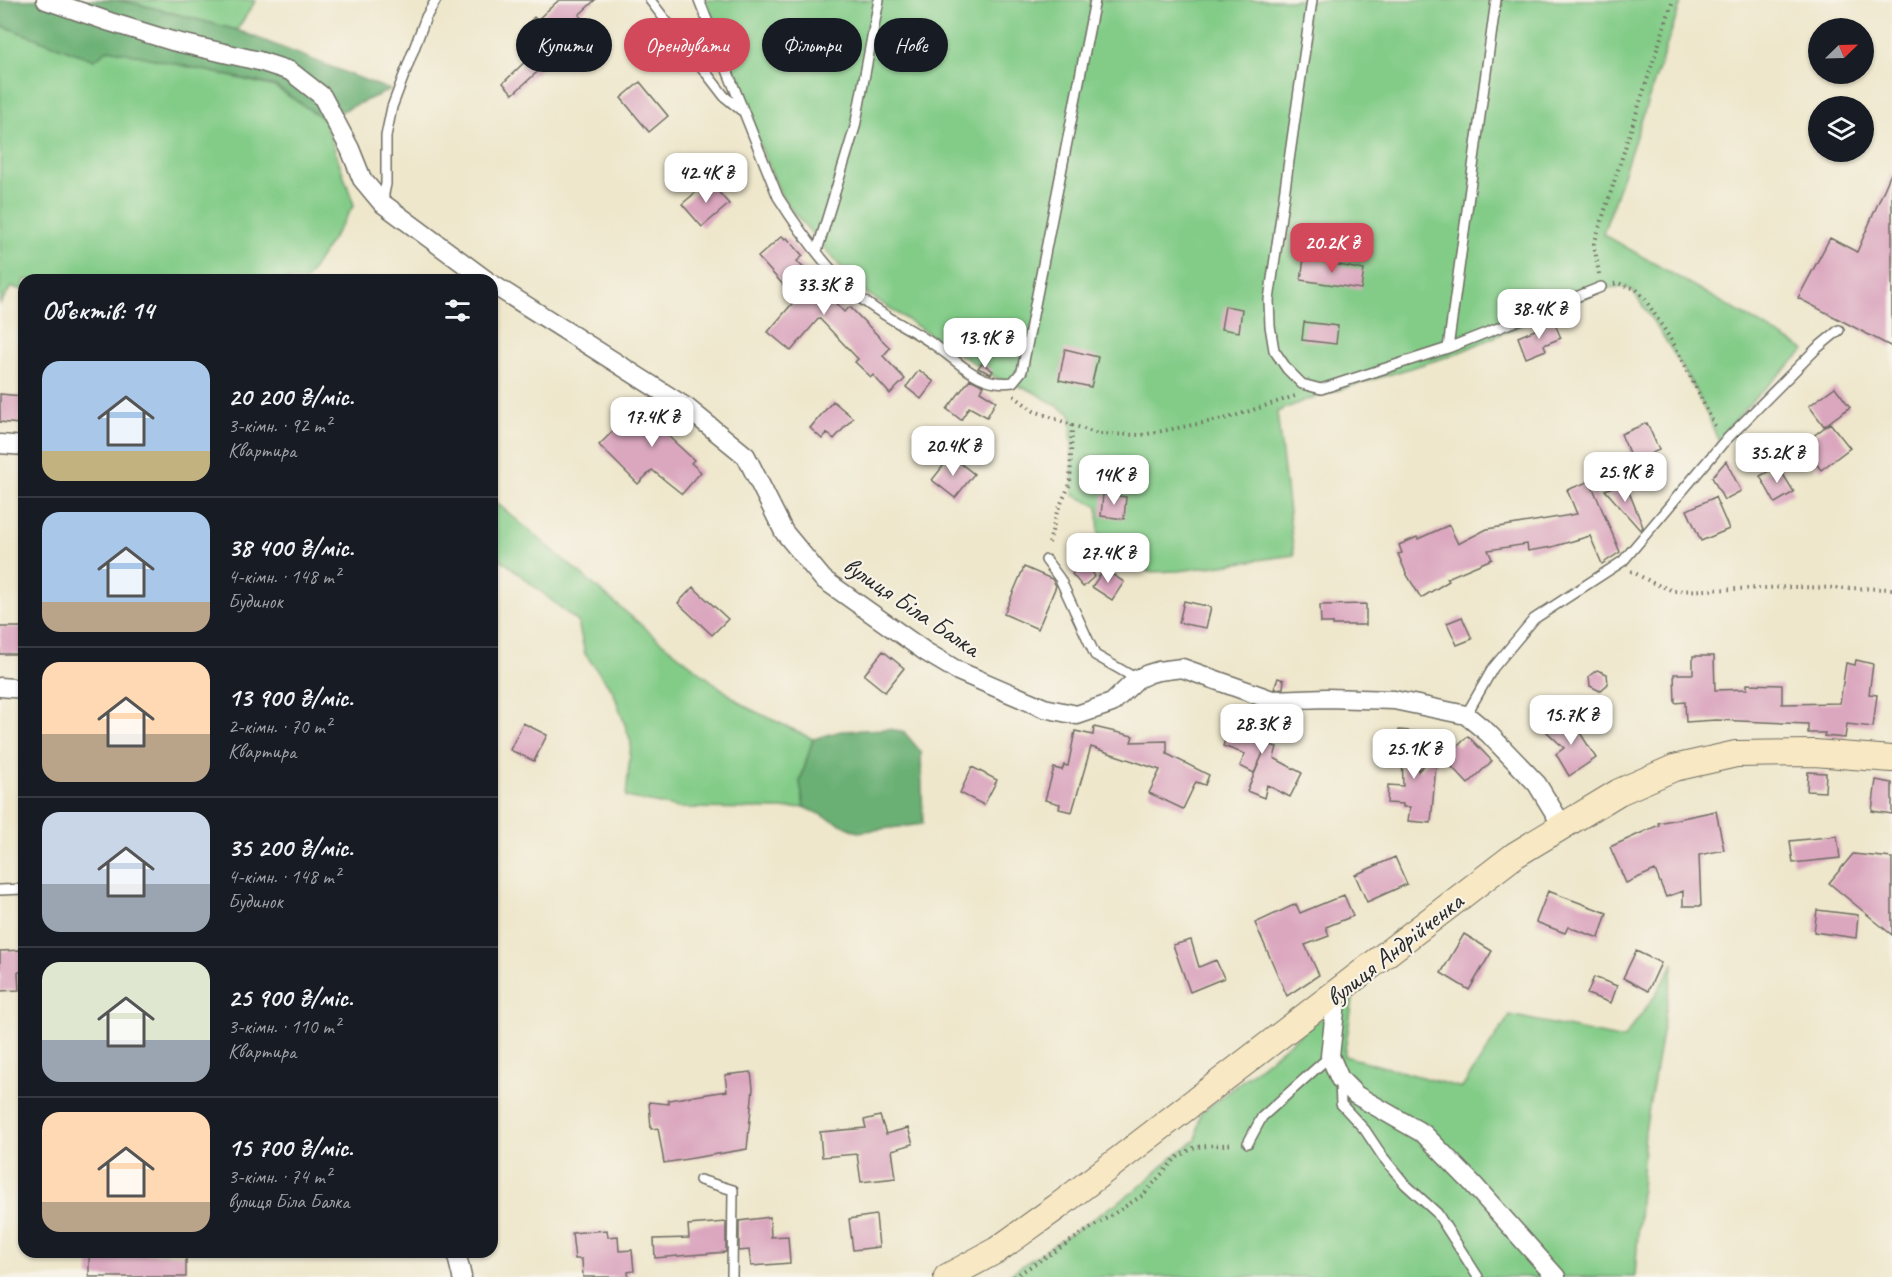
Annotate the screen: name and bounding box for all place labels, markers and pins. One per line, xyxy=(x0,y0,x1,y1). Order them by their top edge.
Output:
pin: 42.4K ₴ xyxy=(651,153,761,204)
pin: 20.2K ₴ xyxy=(1277,223,1387,274)
pin: 33.3K ₴ xyxy=(769,265,879,316)
pin: 38.4K ₴ xyxy=(1484,289,1594,340)
pin: 13.9K ₴ xyxy=(930,318,1040,369)
pin: 17.4K ₴ xyxy=(597,397,707,448)
pin: 20.4K ₴ xyxy=(898,426,1008,477)
pin: 35.2K ₴ xyxy=(1722,433,1832,484)
pin: 25.9K ₴ xyxy=(1570,452,1680,503)
pin: 14K ₴ xyxy=(1072,455,1156,506)
pin: 27.4K ₴ xyxy=(1053,533,1163,584)
pin: 15.7K ₴ xyxy=(1516,695,1626,746)
pin: 28.3K ₴ xyxy=(1207,704,1317,755)
pin: 25.1K ₴ xyxy=(1359,729,1469,780)

